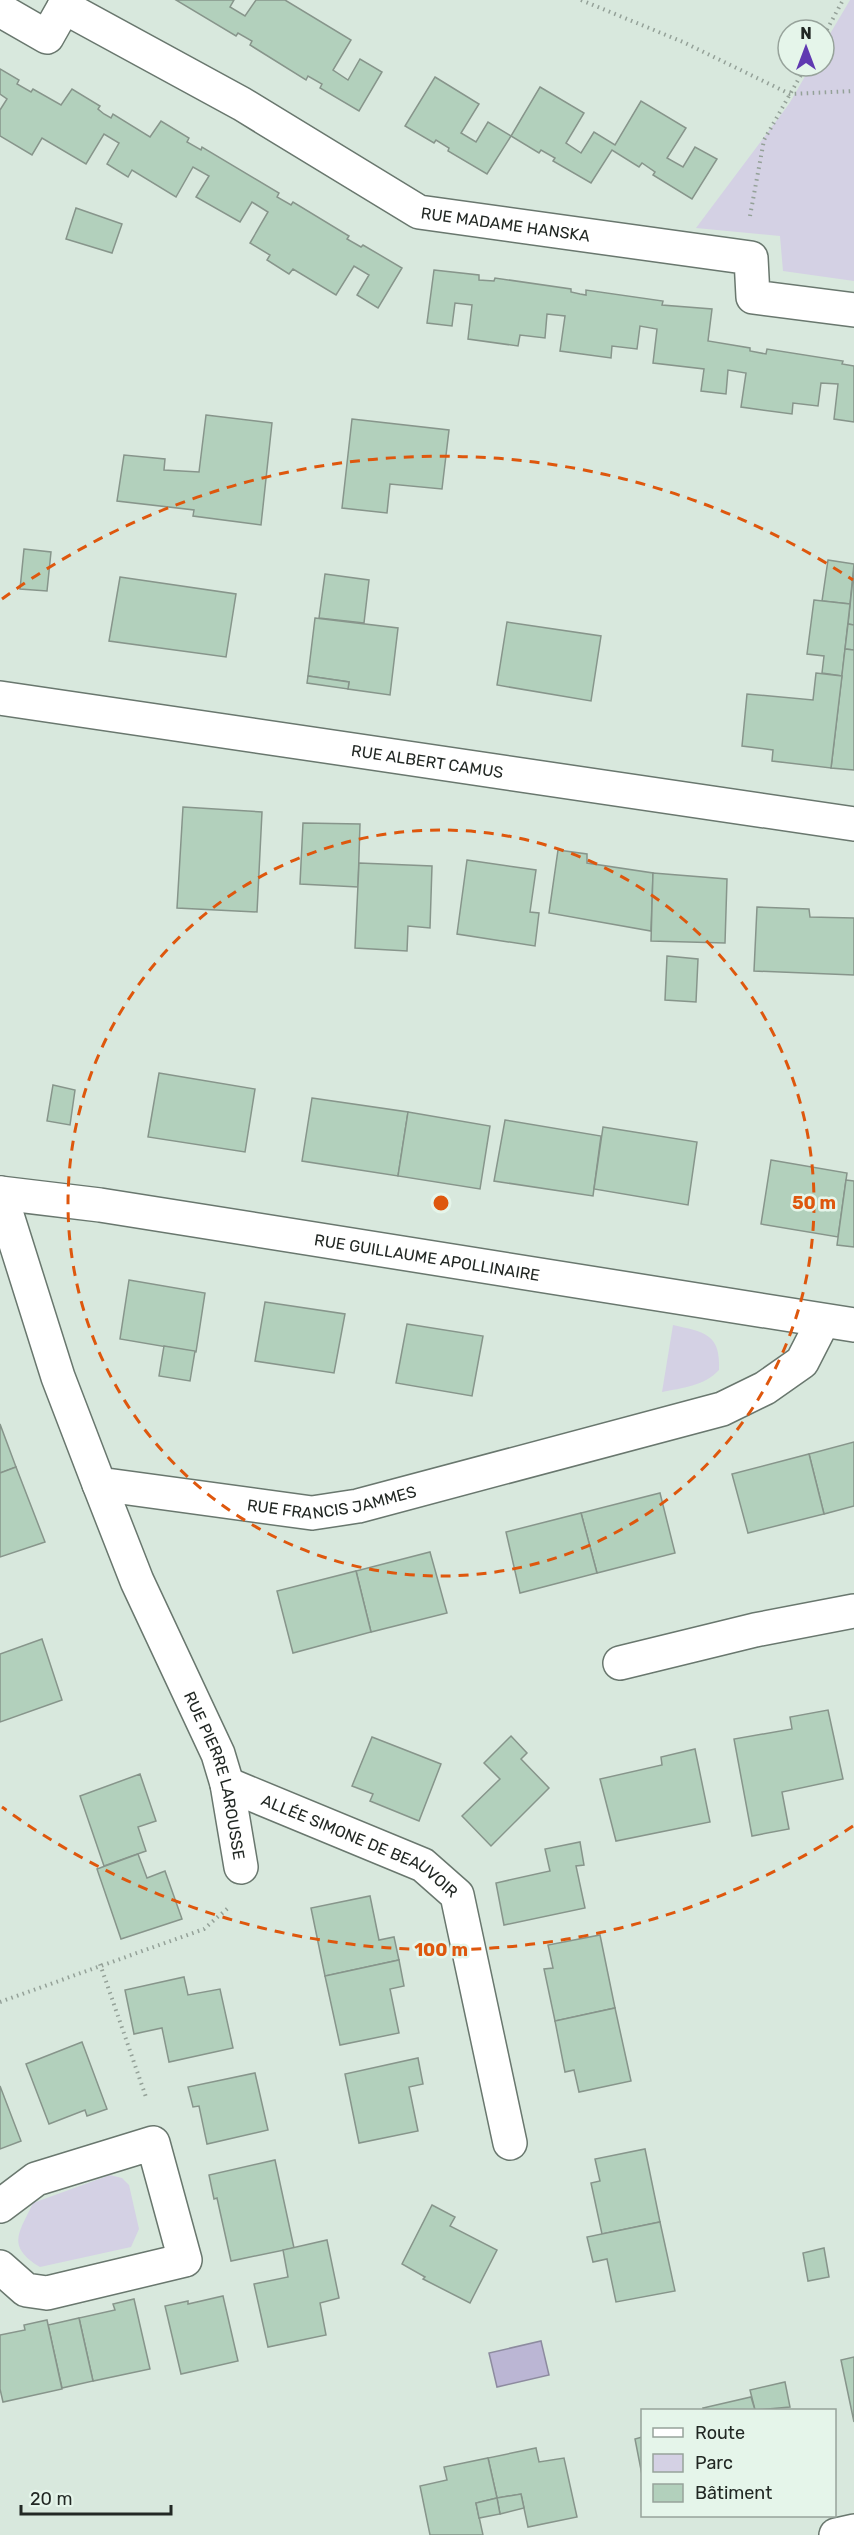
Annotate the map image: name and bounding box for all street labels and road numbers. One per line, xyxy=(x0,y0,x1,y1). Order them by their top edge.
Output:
street label: RUE MADAME HANSKA xyxy=(420,203,591,245)
street label: RUE ALBERT CAMUS xyxy=(350,740,505,782)
street label: RUE GUILLAUME APOLLINAIRE xyxy=(313,1230,541,1284)
street label: RUE FRANCIS JAMMES xyxy=(246,1481,418,1523)
street label: RUE PIERRE LAROUSSE xyxy=(180,1688,249,1861)
street label: ALLÉE SIMONE DE BEAUVOIR xyxy=(259,1790,462,1901)

